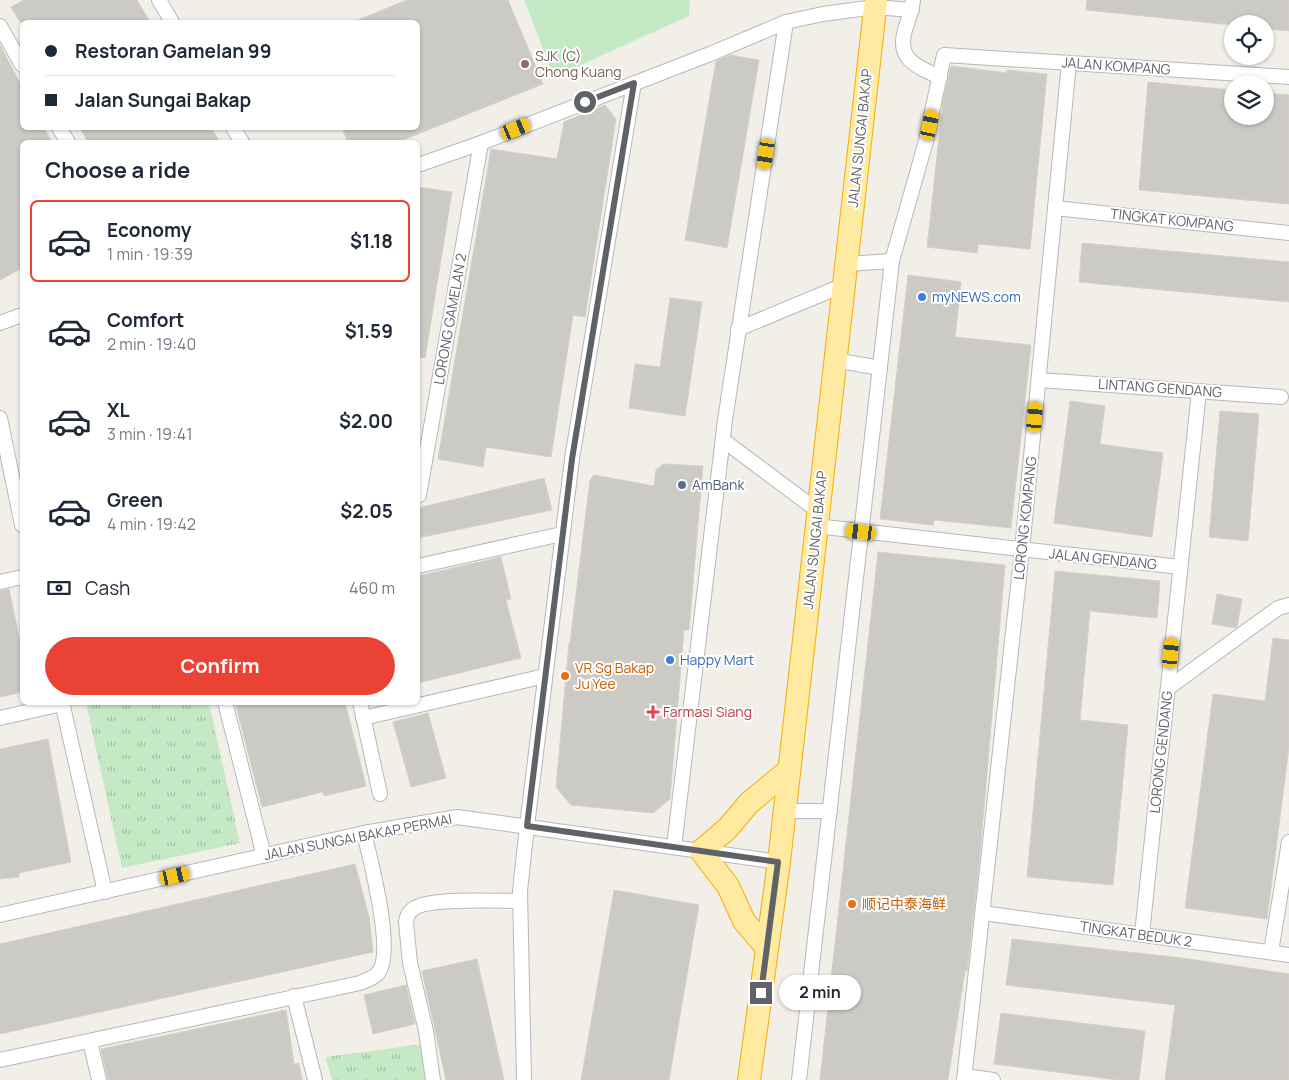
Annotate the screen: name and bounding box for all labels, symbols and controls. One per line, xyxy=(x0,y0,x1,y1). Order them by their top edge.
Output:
map controls xyxy=(1224,15,1274,125)
button: locate xyxy=(1224,15,1274,65)
text: Restoran Gamelan 99 xyxy=(75,38,271,64)
place label: SJK (C) Chong Kuang xyxy=(535,46,622,81)
street label: JALAN KOMPANG xyxy=(1061,52,1171,79)
marker: SJK (C) Chong Kuang xyxy=(519,58,531,70)
street label: JALAN SUNGAI BAKAP xyxy=(843,67,876,208)
button: layers xyxy=(1224,75,1274,125)
text: Jalan Sungai Bakap xyxy=(75,87,251,113)
route start xyxy=(574,91,596,113)
car xyxy=(919,109,940,141)
car xyxy=(499,116,532,142)
car xyxy=(756,138,775,170)
text: Choose a ride xyxy=(45,155,190,185)
street label: TINGKAT KOMPANG xyxy=(1109,204,1235,235)
text: Economy xyxy=(107,217,191,243)
icon: car xyxy=(47,219,92,264)
text: $1.18 xyxy=(350,228,393,254)
text: 1 min · 19:39 xyxy=(107,243,193,265)
street label: LORONG GAMELAN 2 xyxy=(429,252,470,386)
place label: myNEWS.com xyxy=(932,287,1021,306)
marker: myNEWS.com xyxy=(916,291,928,303)
text: Comfort xyxy=(107,307,184,333)
icon: car xyxy=(47,309,92,354)
text: $1.59 xyxy=(345,318,393,344)
text: 2 min · 19:40 xyxy=(107,333,196,355)
street label: LINTANG GENDANG xyxy=(1097,374,1223,401)
text: XL xyxy=(107,397,130,423)
icon: car xyxy=(47,399,92,444)
car xyxy=(1026,401,1043,433)
text: $2.00 xyxy=(339,408,393,434)
text: 3 min · 19:41 xyxy=(107,423,193,445)
street label: LORONG KOMPANG xyxy=(1009,455,1040,581)
street label: JALAN SUNGAI BAKAP xyxy=(798,469,831,610)
place label: AmBank xyxy=(692,475,745,494)
marker: AmBank xyxy=(676,479,688,491)
text: Green xyxy=(107,487,163,513)
icon: car xyxy=(47,489,92,534)
text: $2.05 xyxy=(340,498,393,524)
text: 4 min · 19:42 xyxy=(107,513,196,535)
car xyxy=(845,523,876,541)
street label: JALAN GENDANG xyxy=(1048,543,1158,574)
icon: cash xyxy=(45,574,73,602)
text: Cash xyxy=(85,575,130,601)
text: 460 m xyxy=(349,577,395,599)
button: Confirm xyxy=(45,637,395,695)
car xyxy=(1161,637,1180,669)
place label: Happy Mart xyxy=(680,650,754,669)
marker: Happy Mart xyxy=(664,654,676,666)
place label: VR Sg Bakap Ju Yee xyxy=(575,658,654,693)
marker: VR Sg Bakap Ju Yee xyxy=(559,670,571,682)
street label: LORONG GENDANG xyxy=(1145,690,1176,814)
place label: Farmasi Siang xyxy=(663,702,752,721)
marker: Farmasi Siang xyxy=(647,706,659,718)
street label: JALAN SUNGAI BAKAP PERMAI xyxy=(262,809,454,864)
car xyxy=(158,865,191,887)
place label: 顺记中泰海鲜 xyxy=(862,894,946,913)
marker: 顺记中泰海鲜 xyxy=(846,898,858,910)
street label: TINGKAT BEDUK 2 xyxy=(1079,916,1193,951)
callout: 2 min xyxy=(778,976,861,1010)
text: 2 min xyxy=(799,981,841,1003)
route end xyxy=(750,982,772,1004)

